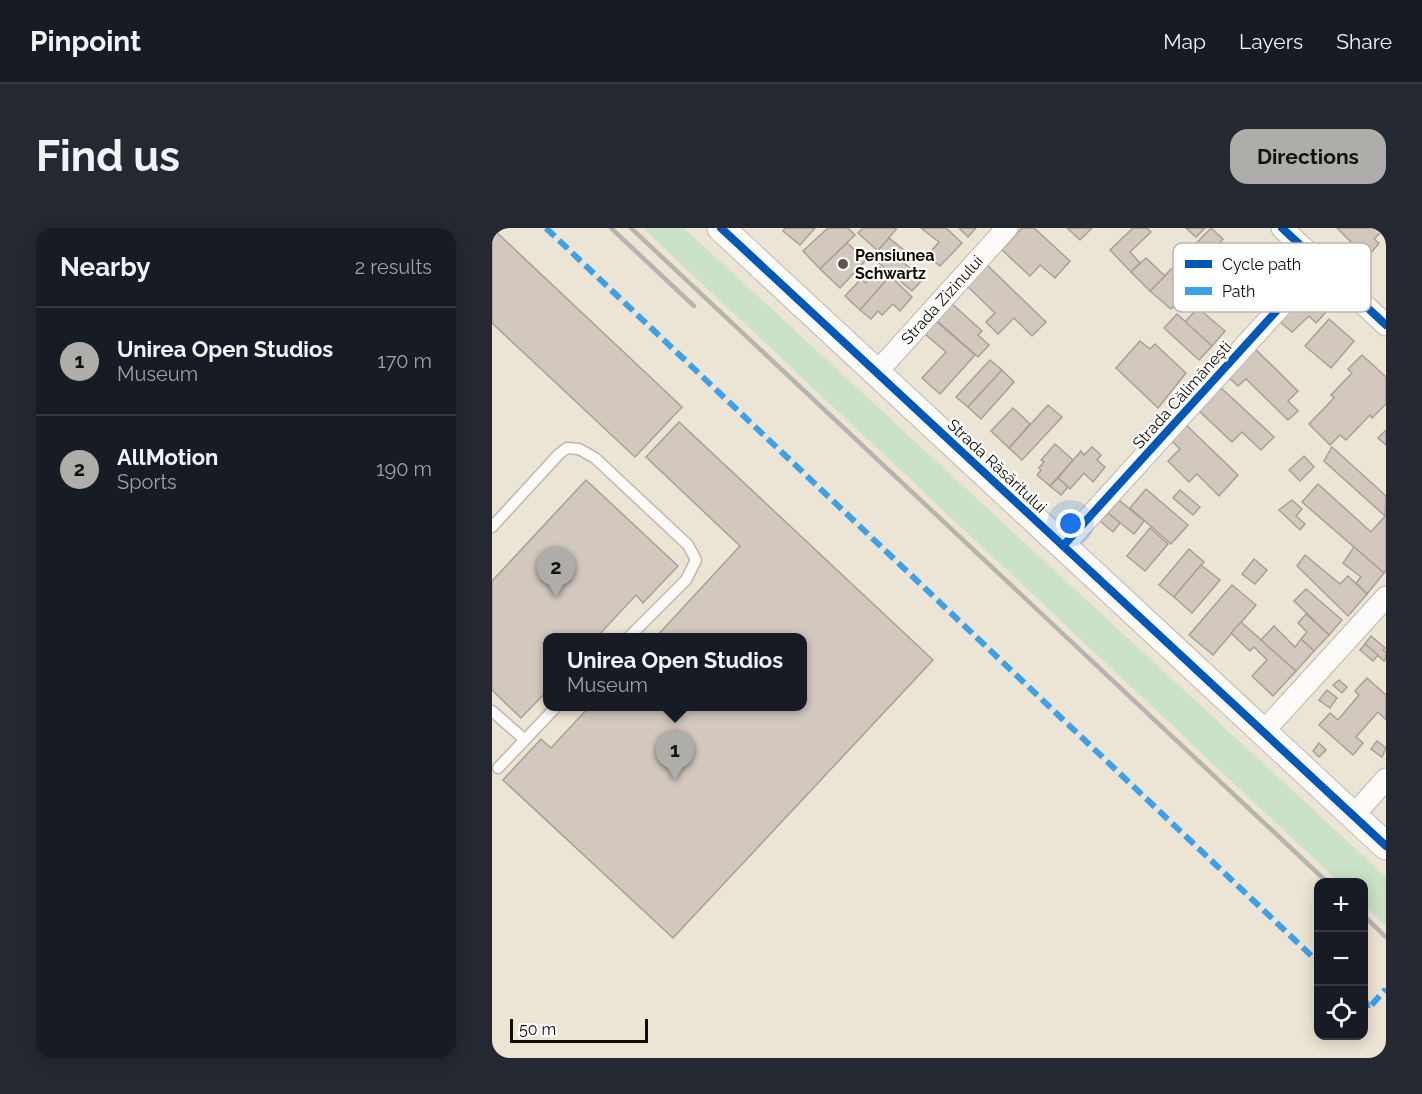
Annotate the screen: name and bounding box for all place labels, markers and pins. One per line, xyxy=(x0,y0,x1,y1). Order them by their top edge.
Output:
place label: Pensiunea Schwartz xyxy=(855,246,934,283)
marker: Pensiunea Schwartz xyxy=(836,257,850,271)
pin: 2 xyxy=(536,548,576,597)
pin: 1 xyxy=(656,730,694,780)

